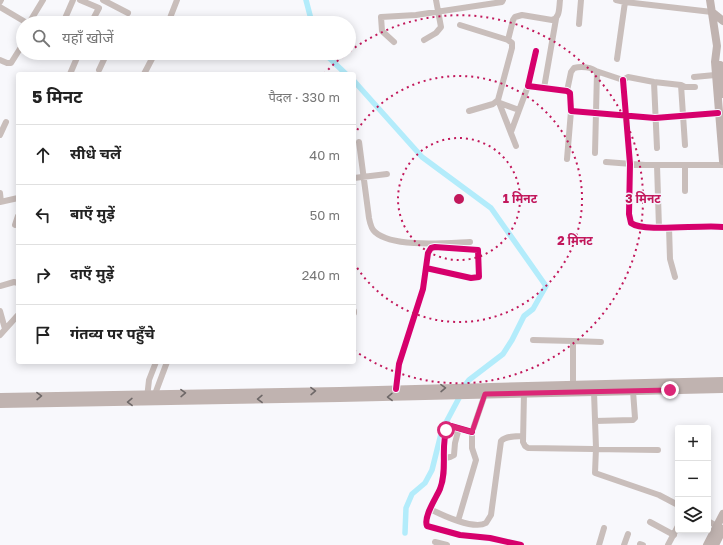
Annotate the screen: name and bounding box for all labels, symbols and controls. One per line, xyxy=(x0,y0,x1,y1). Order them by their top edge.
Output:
search box xyxy=(16,16,356,60)
icon: search xyxy=(30,27,52,49)
text: यहाँ खोजें xyxy=(62,28,114,46)
text: 5 मिनट xyxy=(32,86,82,107)
text: पैदल · 330 m xyxy=(268,89,340,105)
icon: ahead xyxy=(32,144,54,166)
text: सीधे चलें xyxy=(70,144,121,162)
text: 40 m xyxy=(309,147,340,163)
text: 1 मिनट xyxy=(503,191,538,206)
text: 3 मिनट xyxy=(625,191,661,206)
centre of rings xyxy=(452,192,466,206)
icon: left xyxy=(32,204,54,226)
text: बाएँ मुड़ें xyxy=(70,204,115,222)
text: 50 m xyxy=(310,207,340,223)
text: 2 मिनट xyxy=(557,233,593,248)
icon: right xyxy=(32,264,54,286)
text: दाएँ मुड़ें xyxy=(70,264,114,282)
text: 240 m xyxy=(302,267,340,283)
icon: arrive xyxy=(32,324,54,346)
text: गंतव्य पर पहुँचे xyxy=(70,324,155,342)
route end xyxy=(661,381,679,399)
one-way arrow xyxy=(440,384,446,392)
one-way arrow xyxy=(310,387,316,395)
one-way arrow xyxy=(180,389,186,398)
one-way arrow xyxy=(36,392,42,400)
one-way arrow xyxy=(387,393,393,401)
one-way arrow xyxy=(257,395,263,404)
one-way arrow xyxy=(127,398,133,406)
route start xyxy=(437,421,455,439)
map controls xyxy=(675,425,711,533)
button: + xyxy=(675,425,711,461)
button: − xyxy=(675,461,711,497)
button: layers xyxy=(675,497,711,533)

